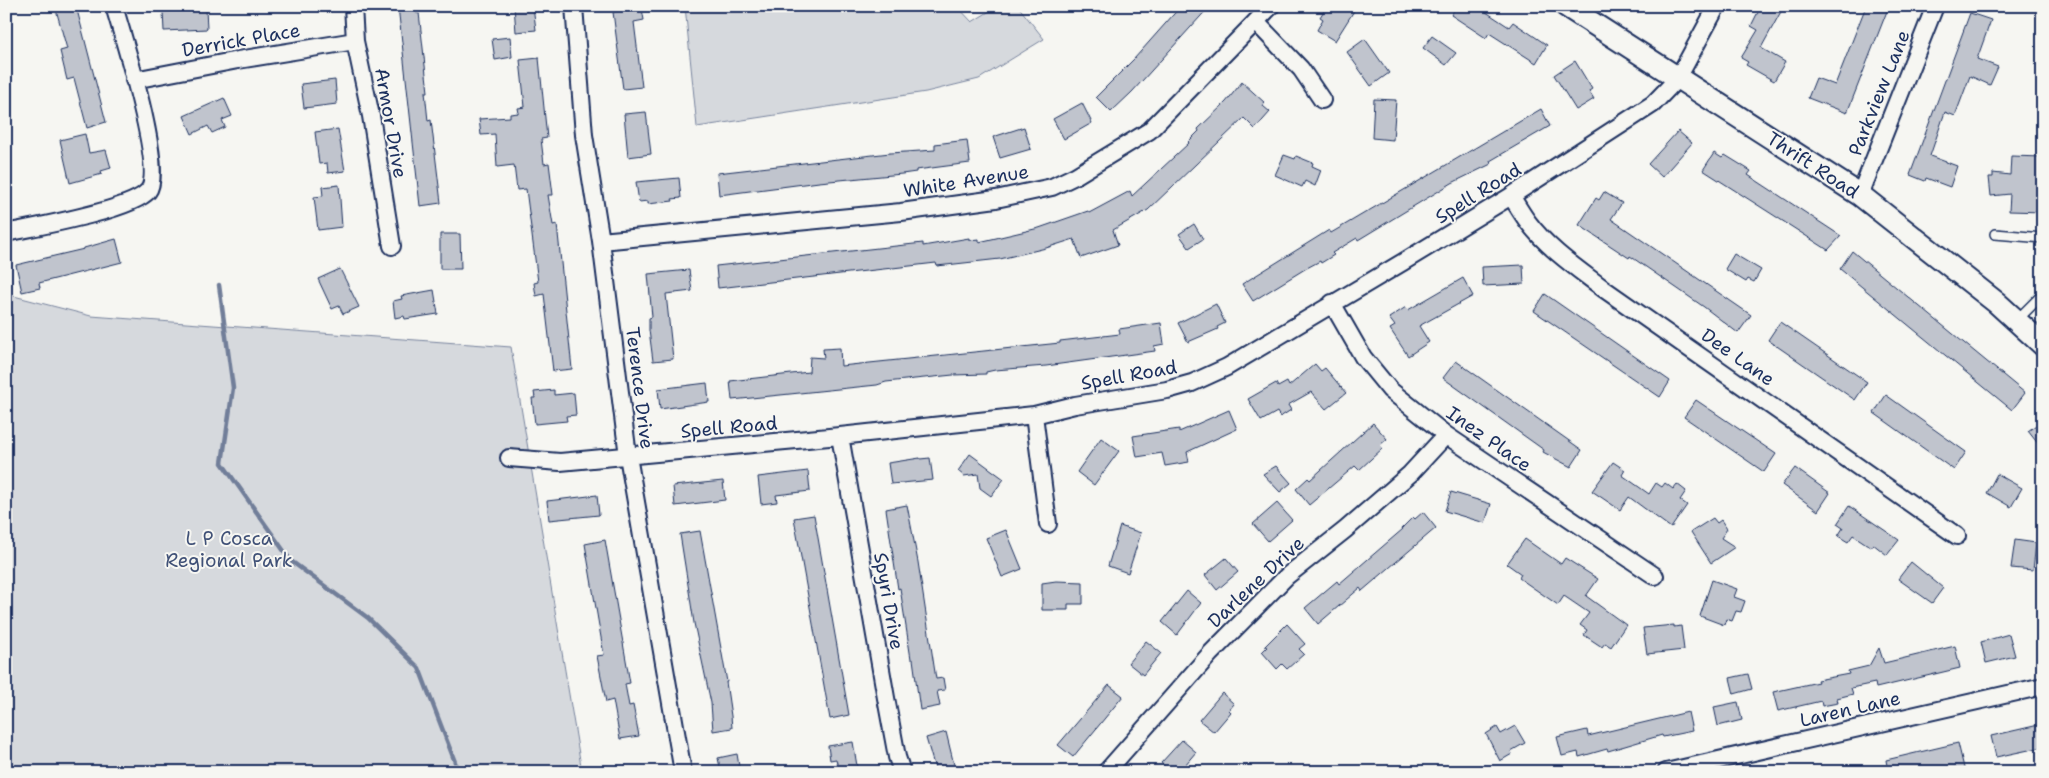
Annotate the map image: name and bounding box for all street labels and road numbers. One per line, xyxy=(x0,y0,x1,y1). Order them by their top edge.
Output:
street label: Derrick Place xyxy=(180,17,302,63)
street label: Parkview Lane xyxy=(1842,26,1916,160)
street label: Armor Drive xyxy=(369,66,413,180)
street label: Thrift Road xyxy=(1762,126,1864,204)
street label: Spell Road xyxy=(1430,157,1526,229)
street label: White Avenue xyxy=(902,159,1030,203)
street label: Dee Lane xyxy=(1696,323,1780,391)
street label: Terence Drive xyxy=(620,325,660,451)
street label: Spell Road xyxy=(1079,354,1179,396)
street label: Inez Place xyxy=(1442,401,1536,477)
street label: Spell Road xyxy=(680,410,778,444)
street label: Darlene Drive xyxy=(1202,531,1310,633)
street label: Spyri Drive xyxy=(868,550,910,652)
street label: Laren Lane xyxy=(1797,685,1903,733)

